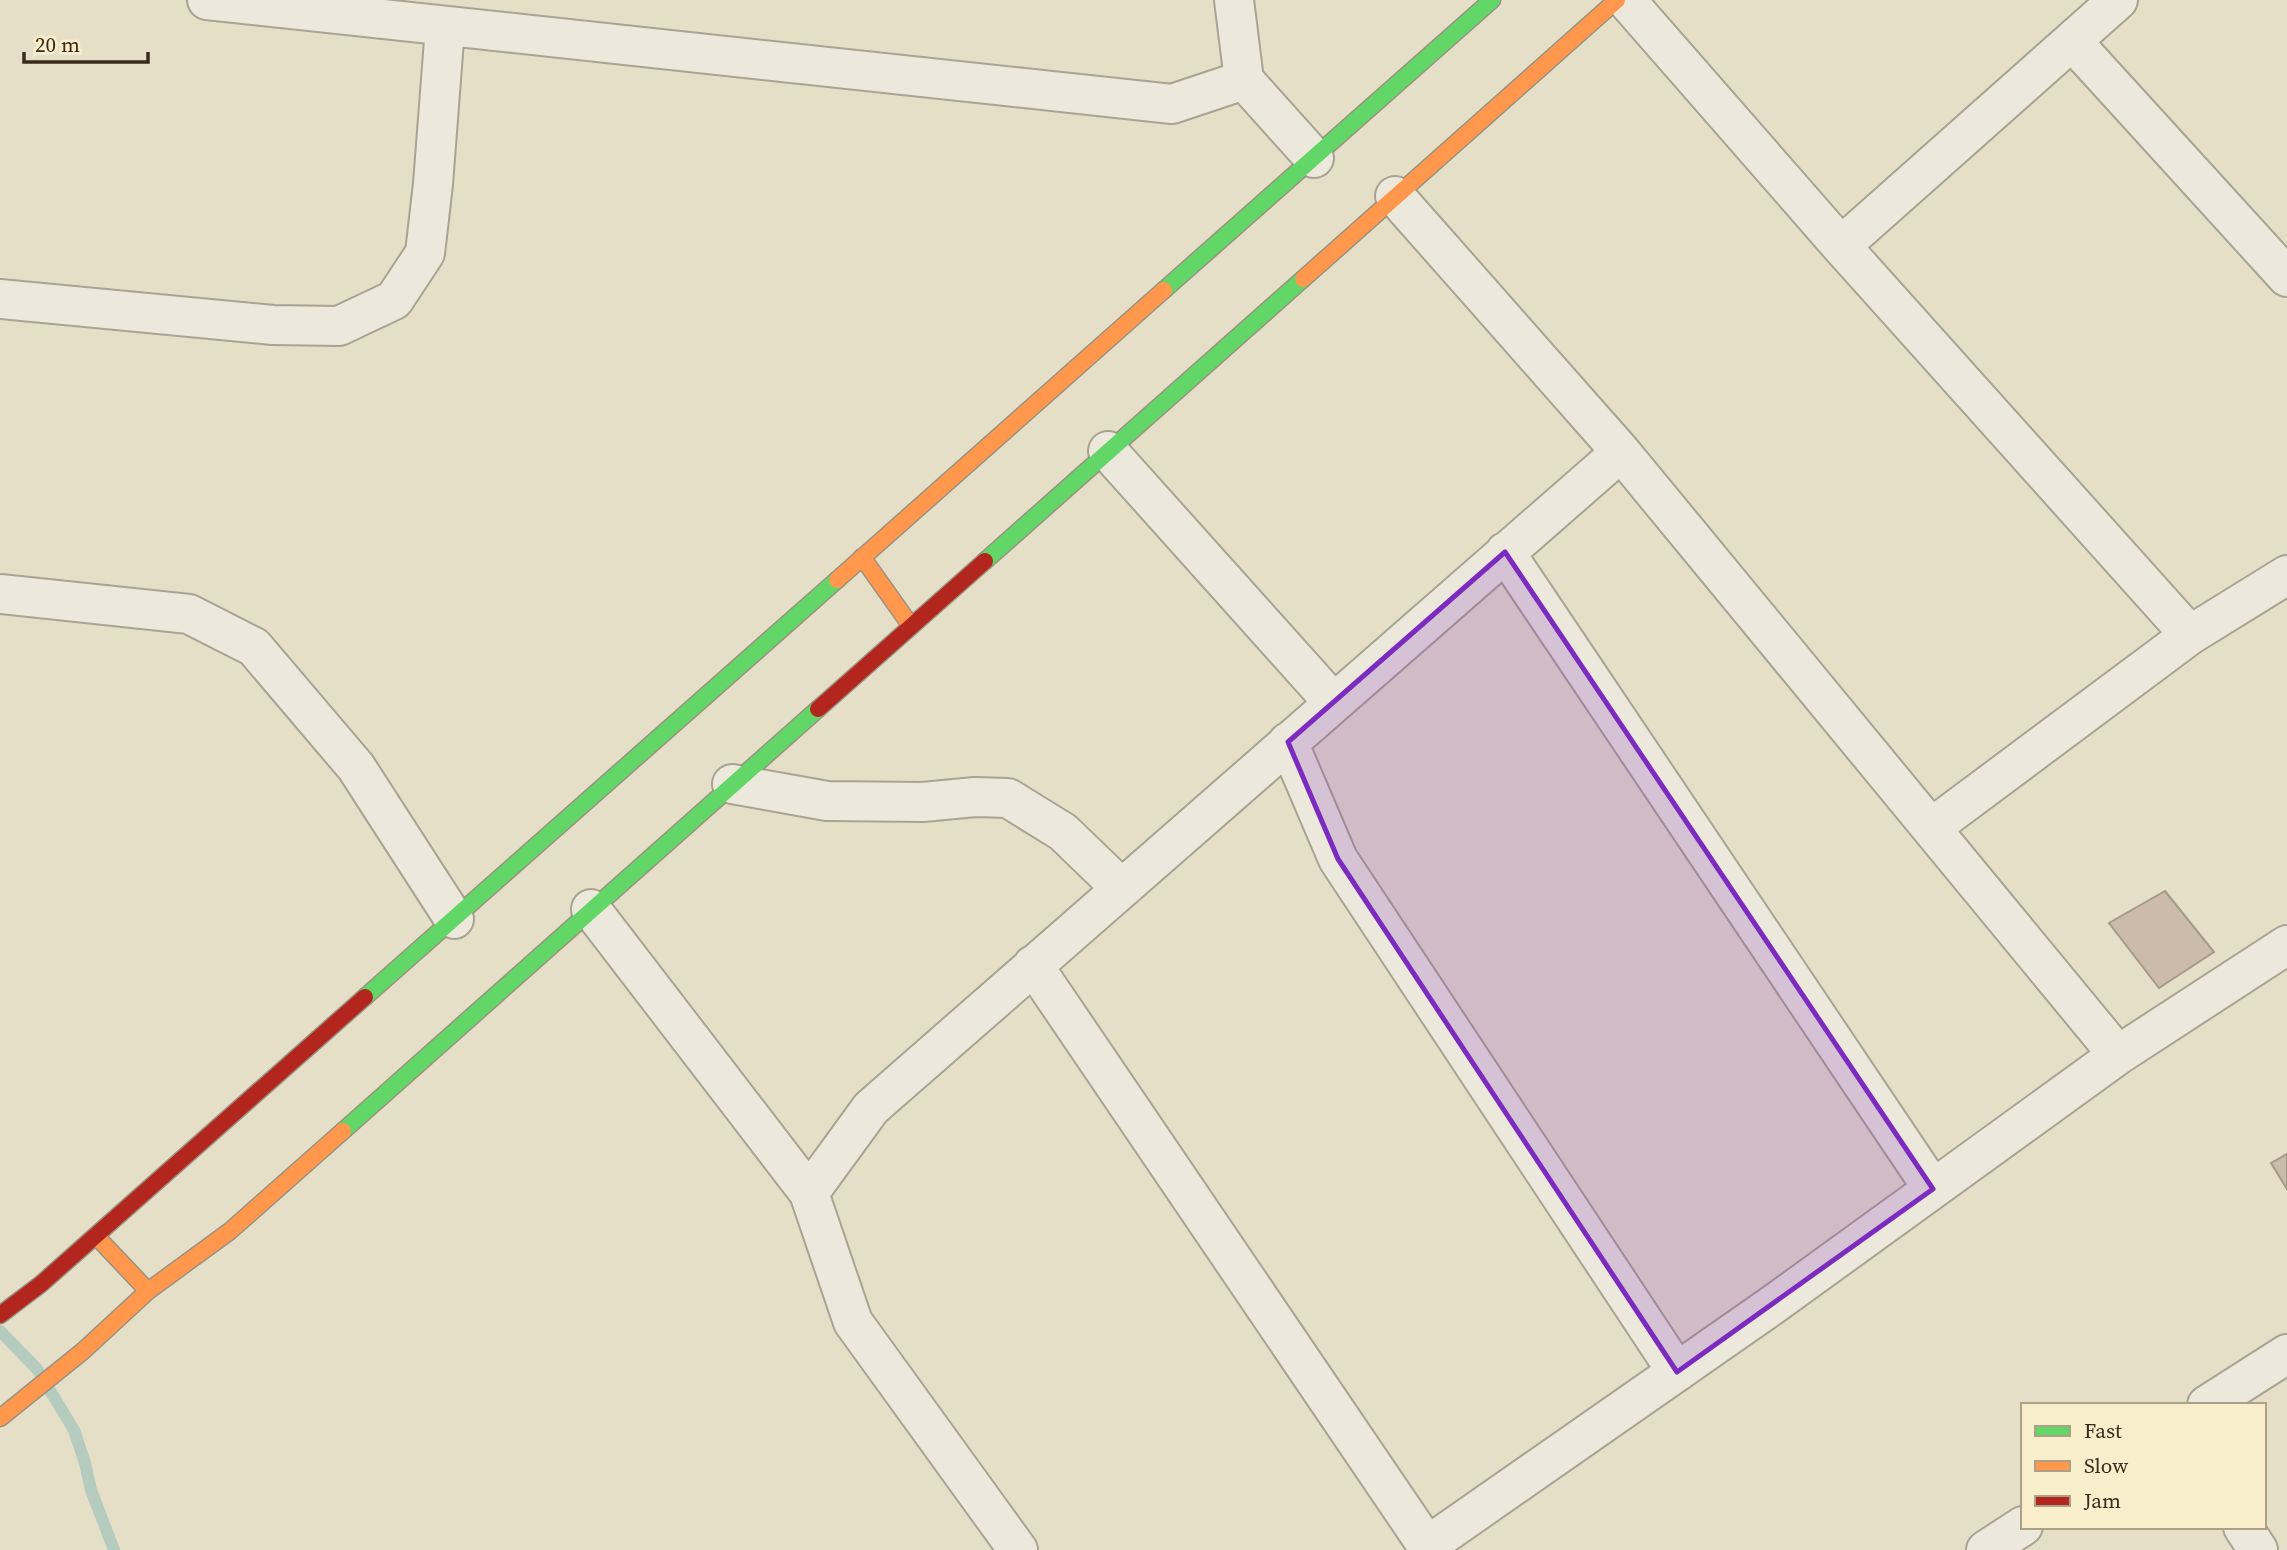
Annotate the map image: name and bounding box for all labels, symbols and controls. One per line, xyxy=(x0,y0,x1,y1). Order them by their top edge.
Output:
scale bar xyxy=(24,21,149,65)
text: 20 m xyxy=(35,30,80,59)
legend xyxy=(2021,1403,2266,1529)
text: Fast xyxy=(2084,1416,2122,1445)
text: Slow xyxy=(2084,1451,2128,1480)
text: Jam xyxy=(2083,1486,2121,1515)

